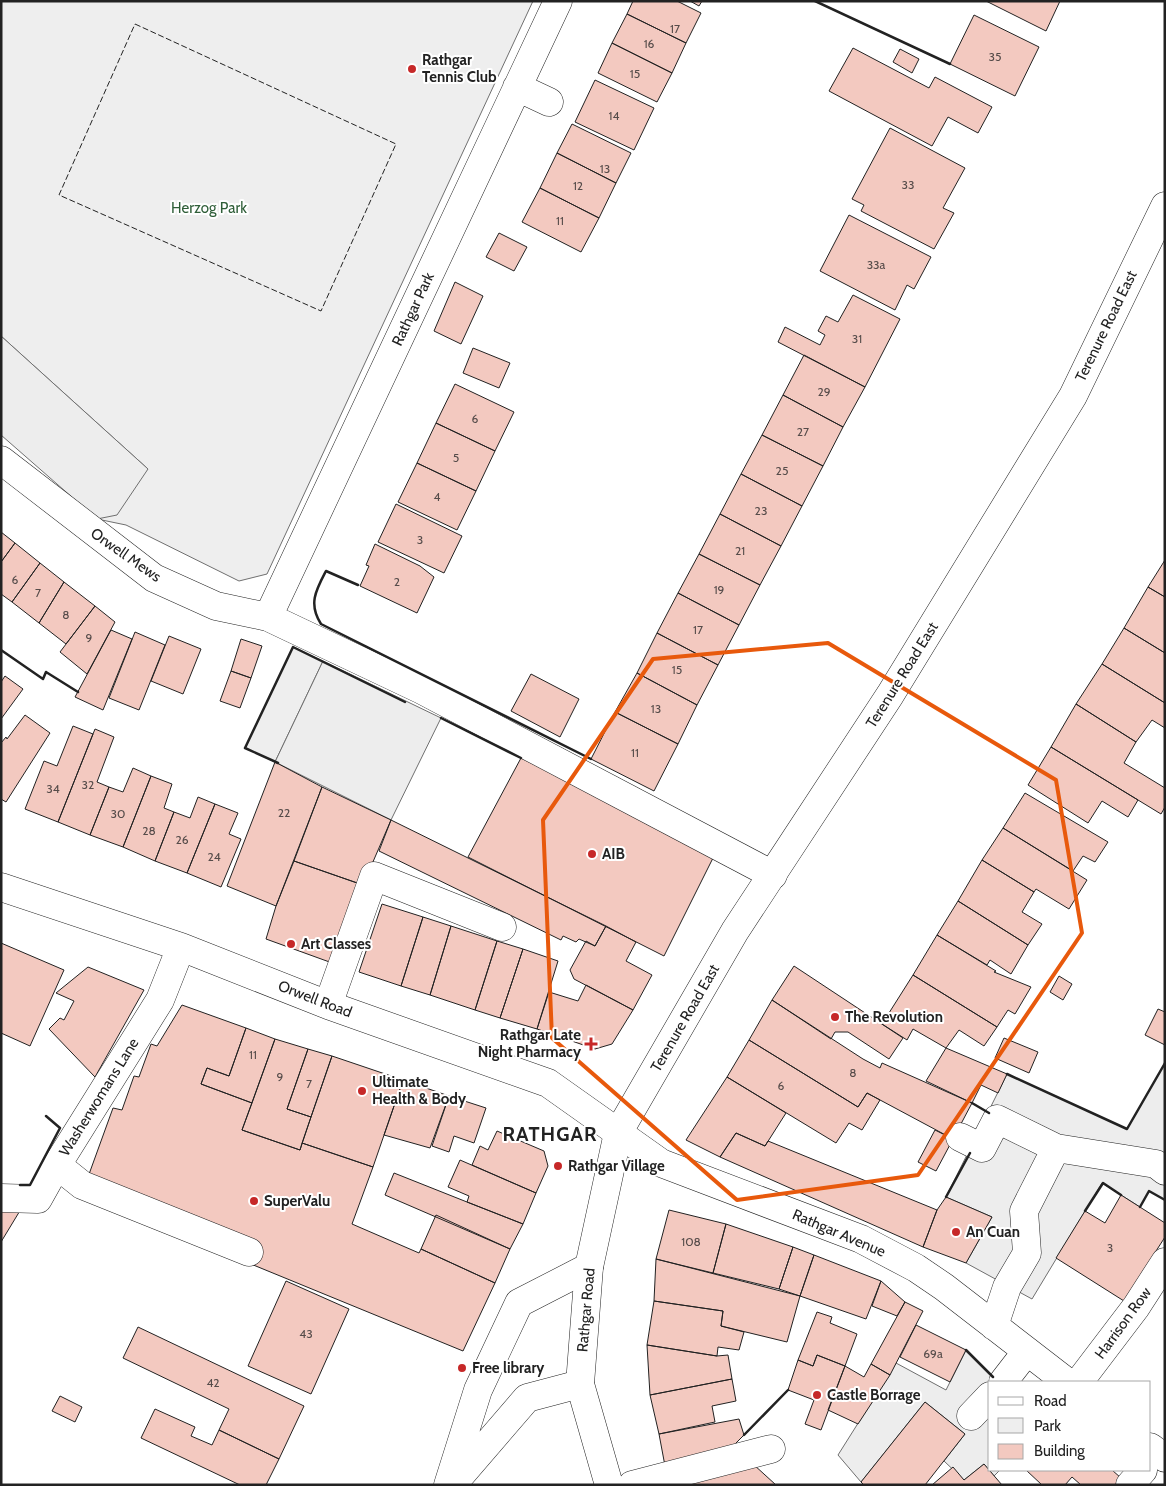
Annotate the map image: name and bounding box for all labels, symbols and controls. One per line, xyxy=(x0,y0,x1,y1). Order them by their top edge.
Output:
house number: 17 xyxy=(670,21,680,36)
house number: 16 xyxy=(644,36,655,51)
house number: 35 xyxy=(989,49,1001,64)
place label: Rathgar Tennis Club xyxy=(422,51,497,86)
marker: Rathgar Tennis Club xyxy=(406,63,418,75)
house number: 15 xyxy=(630,66,640,81)
house number: 14 xyxy=(609,108,619,123)
house number: 13 xyxy=(600,161,610,176)
house number: 33 xyxy=(902,177,914,192)
house number: 12 xyxy=(573,178,583,193)
park label: Herzog Park xyxy=(171,199,247,217)
house number: 11 xyxy=(556,213,564,228)
house number: 33a xyxy=(867,257,886,272)
street label: Terenure Road East xyxy=(1071,268,1141,384)
street label: Rathgar Park xyxy=(388,269,438,349)
house number: 31 xyxy=(852,331,862,346)
house number: 29 xyxy=(817,384,831,399)
house number: 6 xyxy=(472,411,479,426)
house number: 27 xyxy=(797,424,809,439)
house number: 5 xyxy=(453,450,459,465)
house number: 25 xyxy=(776,463,788,478)
house number: 4 xyxy=(434,489,441,504)
house number: 23 xyxy=(755,503,767,518)
street label: Orwell Mews xyxy=(87,524,165,586)
house number: 3 xyxy=(417,532,423,547)
house number: 21 xyxy=(735,543,745,558)
house number: 6 xyxy=(12,572,19,587)
house number: 2 xyxy=(394,574,400,589)
house number: 19 xyxy=(714,582,725,597)
house number: 7 xyxy=(35,585,41,600)
house number: 8 xyxy=(62,607,70,622)
street label: Terenure Road East xyxy=(862,619,942,731)
house number: 17 xyxy=(693,622,703,637)
house number: 9 xyxy=(86,630,93,645)
house number: 15 xyxy=(672,662,682,677)
house number: 13 xyxy=(651,701,661,716)
house number: 11 xyxy=(631,745,639,760)
house number: 32 xyxy=(82,777,94,792)
house number: 34 xyxy=(46,781,60,796)
house number: 22 xyxy=(278,805,290,820)
house number: 30 xyxy=(111,806,125,821)
house number: 28 xyxy=(142,823,156,838)
house number: 26 xyxy=(175,832,189,847)
place label: AIB xyxy=(602,845,625,863)
marker: AIB xyxy=(586,848,598,860)
house number: 24 xyxy=(207,849,221,864)
place label: Art Classes xyxy=(301,935,371,953)
marker: Art Classes xyxy=(285,938,297,950)
street label: Terenure Road East xyxy=(647,961,723,1075)
street label: Orwell Road xyxy=(276,977,354,1021)
place label: The Revolution xyxy=(845,1008,943,1026)
marker: The Revolution xyxy=(829,1011,841,1023)
place label: Rathgar Late Night Pharmacy xyxy=(478,1026,582,1061)
street label: Washerwomans Lane xyxy=(55,1034,143,1159)
marker: Rathgar Late Night Pharmacy xyxy=(585,1038,597,1050)
house number: 11 xyxy=(249,1047,257,1062)
house number: 8 xyxy=(849,1065,857,1080)
house number: 9 xyxy=(277,1069,284,1084)
place label: Ultimate Health & Body xyxy=(372,1073,467,1108)
house number: 7 xyxy=(306,1076,312,1091)
house number: 6 xyxy=(778,1078,785,1093)
marker: Ultimate Health & Body xyxy=(356,1085,368,1097)
district label: RATHGAR xyxy=(503,1122,597,1146)
place label: Rathgar Village xyxy=(568,1157,665,1175)
marker: Rathgar Village xyxy=(552,1160,564,1172)
place label: SuperValu xyxy=(264,1192,330,1210)
marker: SuperValu xyxy=(248,1195,260,1207)
street label: Rathgar Avenue xyxy=(790,1205,889,1261)
place label: An Cuan xyxy=(966,1223,1020,1241)
marker: An Cuan xyxy=(950,1226,962,1238)
house number: 108 xyxy=(681,1234,701,1249)
house number: 3 xyxy=(1107,1240,1113,1255)
street label: Rathgar Road xyxy=(573,1267,599,1353)
street label: Harrison Row xyxy=(1091,1284,1155,1362)
house number: 43 xyxy=(299,1326,313,1341)
house number: 69a xyxy=(923,1346,943,1361)
place label: Free library xyxy=(472,1359,545,1377)
marker: Free library xyxy=(456,1362,468,1374)
house number: 42 xyxy=(206,1375,220,1390)
legend xyxy=(988,1381,1151,1471)
place label: Castle Borrage xyxy=(827,1386,921,1404)
marker: Castle Borrage xyxy=(811,1389,823,1401)
text: Road xyxy=(1034,1392,1067,1410)
text: Park xyxy=(1034,1417,1061,1435)
text: Building xyxy=(1034,1442,1085,1460)

